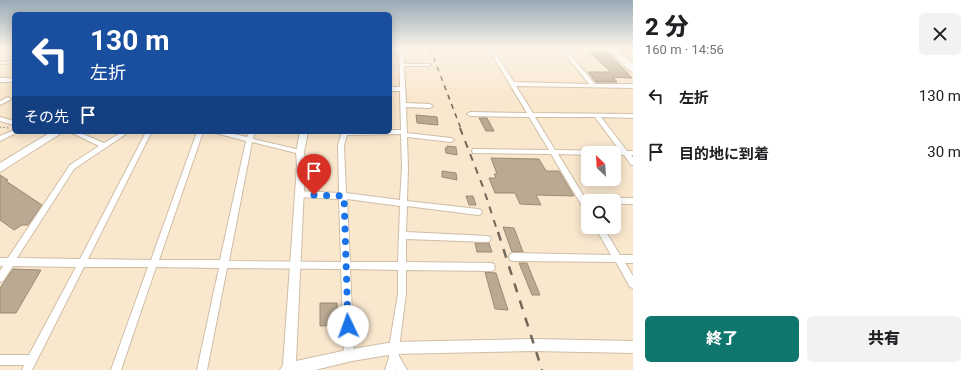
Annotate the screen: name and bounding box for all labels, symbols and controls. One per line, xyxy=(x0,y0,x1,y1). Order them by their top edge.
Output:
text: 2 分 xyxy=(645,13,689,41)
button: close xyxy=(919,13,961,55)
text: 130 m xyxy=(90,24,169,57)
icon: left xyxy=(24,28,76,80)
text: 160 m · 14:56 xyxy=(645,42,724,57)
text: 左折 xyxy=(90,62,126,83)
icon: left xyxy=(645,85,667,107)
text: 130 m xyxy=(919,87,961,105)
text: 左折 xyxy=(679,89,709,107)
icon: arrive xyxy=(77,104,99,126)
text: その先 xyxy=(24,108,69,126)
icon: arrive xyxy=(645,141,667,163)
text: 30 m xyxy=(927,143,961,161)
text: 目的地に到着 xyxy=(679,145,769,163)
north arrow xyxy=(581,146,621,186)
map controls xyxy=(581,146,621,234)
pin xyxy=(297,154,331,195)
icon: arrive xyxy=(303,160,325,182)
button: search xyxy=(581,194,621,234)
position arrow xyxy=(327,305,369,347)
button: 終了 xyxy=(645,316,799,362)
button: 共有 xyxy=(807,316,961,362)

